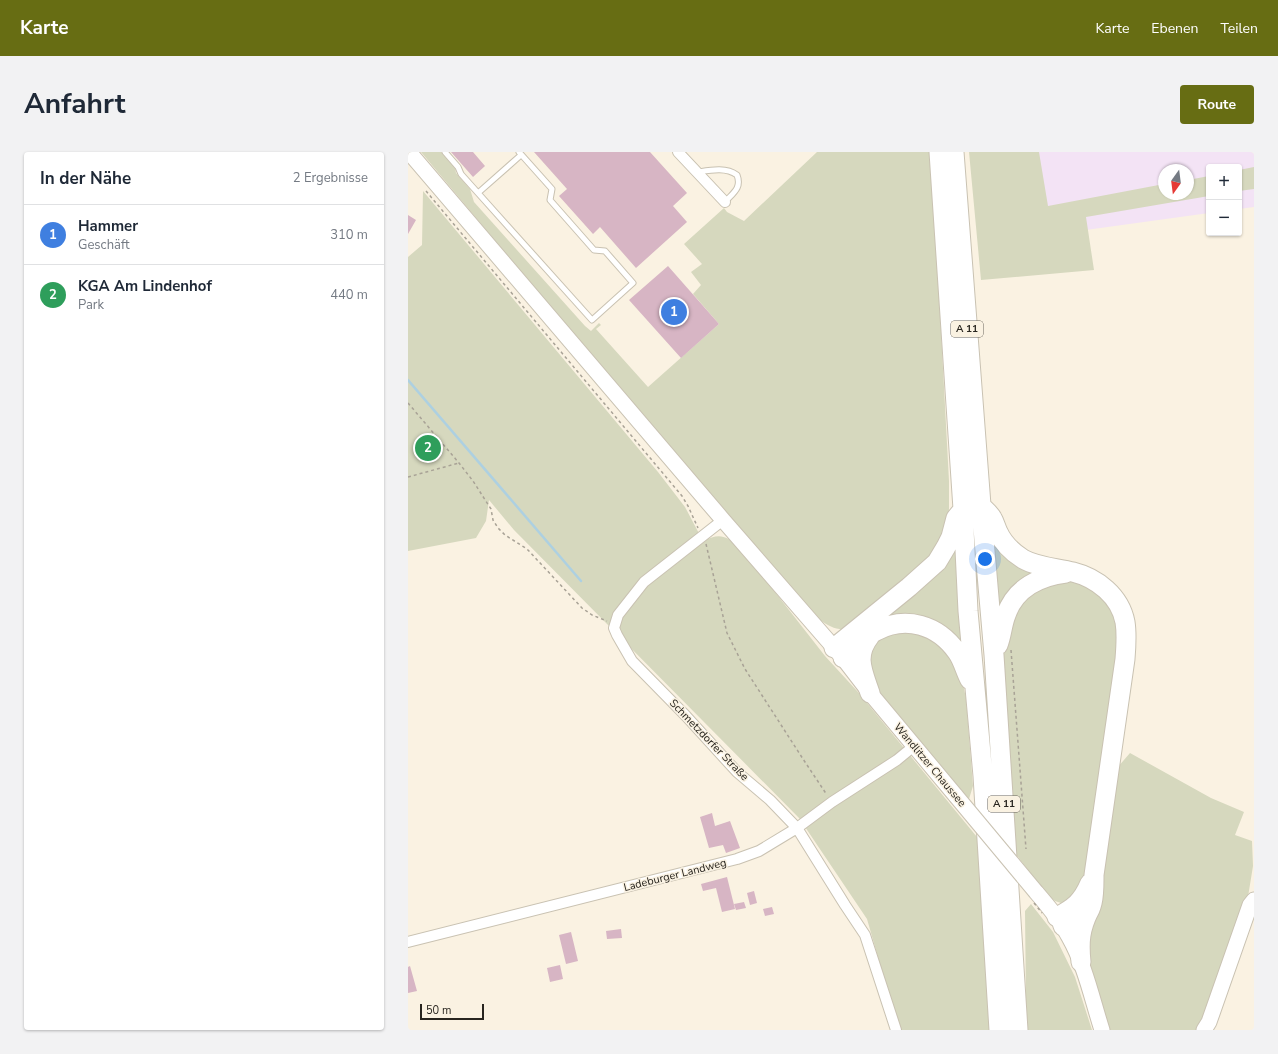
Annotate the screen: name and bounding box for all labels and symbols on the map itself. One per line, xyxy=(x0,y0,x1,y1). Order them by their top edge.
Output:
north arrow xyxy=(1158,164,1194,200)
pin: 1 xyxy=(661,297,687,327)
road number: A 11 xyxy=(951,321,983,337)
pin: 2 xyxy=(415,433,441,463)
your location xyxy=(975,549,995,569)
street label: Schmetzdorfer Straße xyxy=(666,696,752,784)
street label: Wandlitzer Chaussee xyxy=(890,720,970,810)
road number: A 11 xyxy=(988,796,1020,812)
street label: Ladeburger Landweg xyxy=(622,855,728,895)
scale bar xyxy=(420,1002,484,1021)

